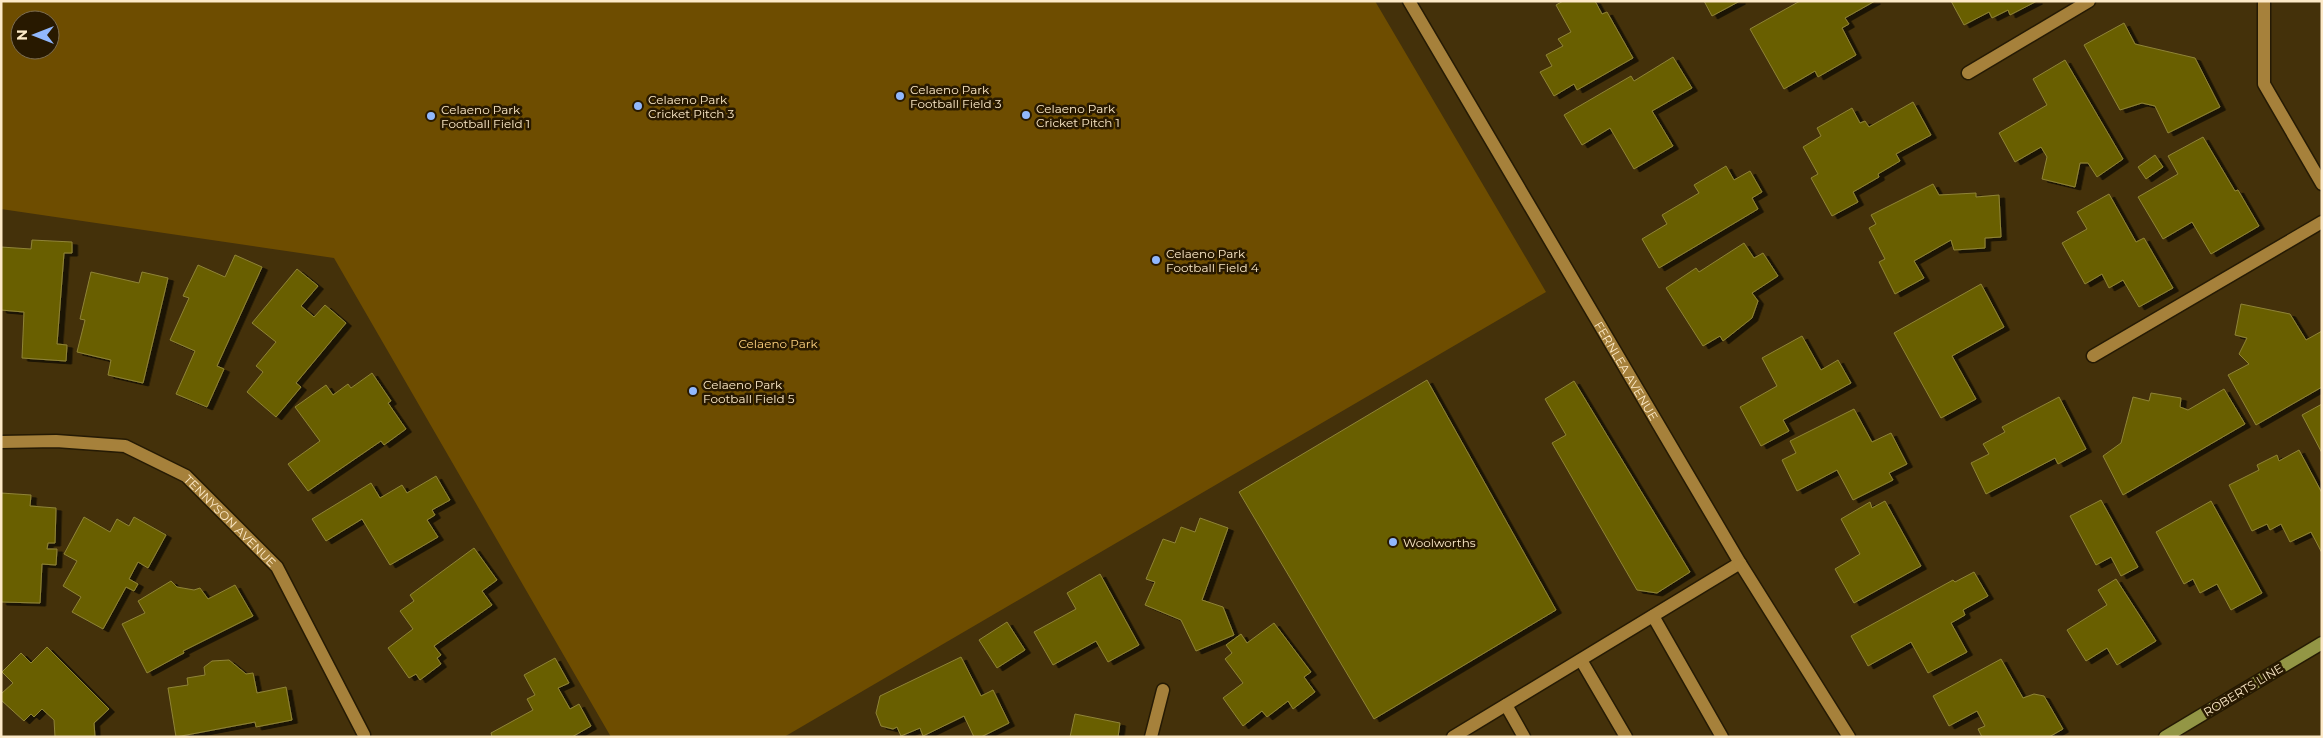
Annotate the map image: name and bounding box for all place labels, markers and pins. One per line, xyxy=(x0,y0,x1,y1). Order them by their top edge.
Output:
place label: Celaeno Park Football Field 3 xyxy=(910,82,1002,111)
marker: Celaeno Park Football Field 3 xyxy=(894,90,906,102)
place label: Celaeno Park Cricket Pitch 3 xyxy=(648,92,735,121)
marker: Celaeno Park Cricket Pitch 3 xyxy=(632,100,644,112)
place label: Celaeno Park Cricket Pitch 1 xyxy=(1036,101,1120,130)
place label: Celaeno Park Football Field 1 xyxy=(441,102,530,131)
marker: Celaeno Park Cricket Pitch 1 xyxy=(1020,109,1032,121)
marker: Celaeno Park Football Field 1 xyxy=(425,110,437,122)
place label: Celaeno Park Football Field 4 xyxy=(1166,246,1259,275)
marker: Celaeno Park Football Field 4 xyxy=(1150,254,1162,266)
place label: Celaeno Park Football Field 5 xyxy=(703,377,795,406)
marker: Celaeno Park Football Field 5 xyxy=(687,385,699,397)
place label: Woolworths xyxy=(1403,535,1476,550)
marker: Woolworths xyxy=(1387,536,1399,548)

